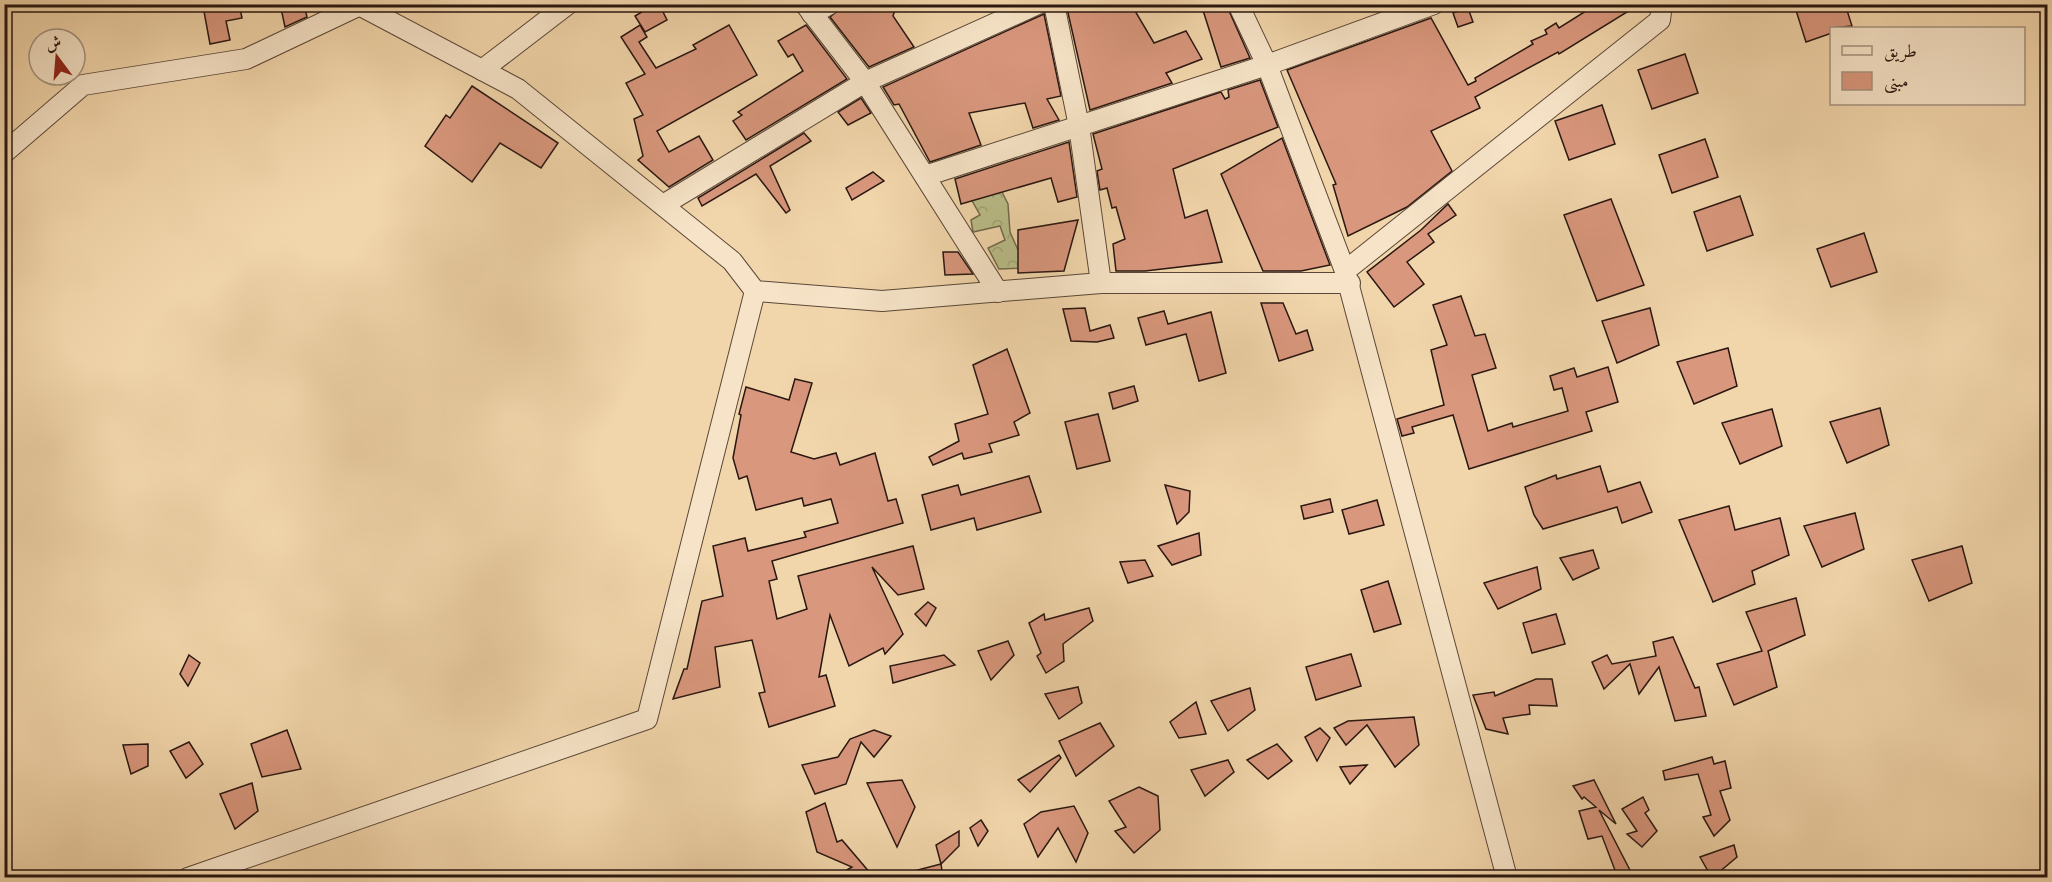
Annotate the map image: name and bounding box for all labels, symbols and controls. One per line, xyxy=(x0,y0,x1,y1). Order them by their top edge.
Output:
north arrow xyxy=(27,27,87,87)
legend xyxy=(1830,27,2025,105)
text: ش xyxy=(44,35,63,54)
text: طريق xyxy=(1884,43,1917,63)
text: مبنى xyxy=(1884,73,1909,94)

